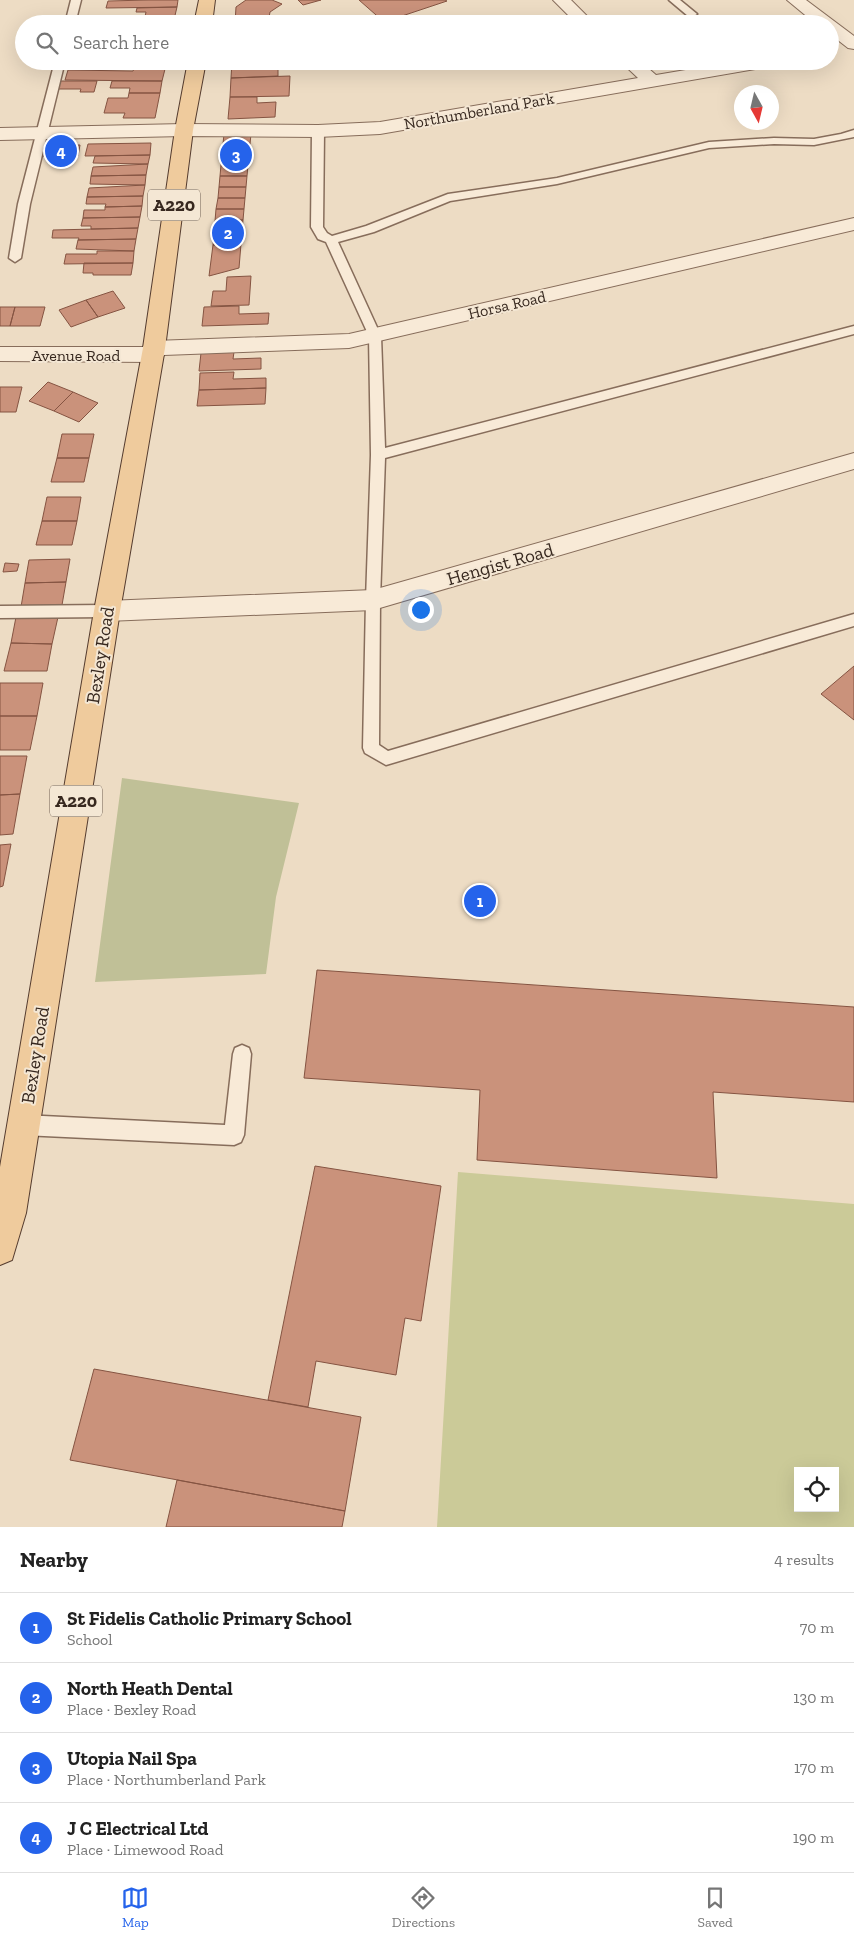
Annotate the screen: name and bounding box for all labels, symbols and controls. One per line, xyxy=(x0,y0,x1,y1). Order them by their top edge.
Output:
search box xyxy=(15,15,839,70)
icon: search xyxy=(33,29,61,57)
text: Search here xyxy=(73,31,169,54)
north arrow xyxy=(734,85,779,130)
street label: Northumberland Park xyxy=(402,88,556,134)
pin: 4 xyxy=(45,132,77,170)
pin: 3 xyxy=(220,136,252,174)
road number: A220 xyxy=(148,190,200,220)
pin: 2 xyxy=(212,214,244,252)
street label: Horsa Road xyxy=(466,287,548,323)
street label: Avenue Road xyxy=(32,346,121,365)
street label: Hengist Road xyxy=(444,538,557,590)
your location xyxy=(408,597,434,623)
street label: Bexley Road xyxy=(81,604,119,705)
road number: A220 xyxy=(50,786,102,816)
pin: 1 xyxy=(464,882,496,920)
street label: Bexley Road xyxy=(16,1004,54,1105)
map controls xyxy=(794,1467,839,1512)
button: locate xyxy=(794,1467,839,1512)
text: Nearby xyxy=(20,1547,88,1572)
text: 4 results xyxy=(774,1550,834,1569)
text: St Fidelis Catholic Primary School xyxy=(67,1607,352,1630)
text: 1 xyxy=(33,1618,39,1637)
text: 70 m xyxy=(800,1618,834,1637)
text: School xyxy=(67,1630,113,1649)
text: North Heath Dental xyxy=(67,1677,233,1700)
text: 2 xyxy=(32,1688,40,1707)
text: 130 m xyxy=(793,1688,834,1707)
text: Place · Bexley Road xyxy=(67,1700,196,1719)
text: Utopia Nail Spa xyxy=(67,1747,197,1770)
text: 3 xyxy=(32,1758,40,1777)
text: 170 m xyxy=(794,1758,834,1777)
text: Place · Northumberland Park xyxy=(67,1770,266,1789)
text: J C Electrical Ltd xyxy=(67,1817,208,1840)
text: 4 xyxy=(31,1828,41,1847)
text: 190 m xyxy=(793,1828,834,1847)
text: Place · Limewood Road xyxy=(67,1840,224,1859)
tab: Map xyxy=(121,1884,149,1931)
tab: Directions xyxy=(392,1884,455,1931)
tab: Saved xyxy=(698,1884,733,1931)

